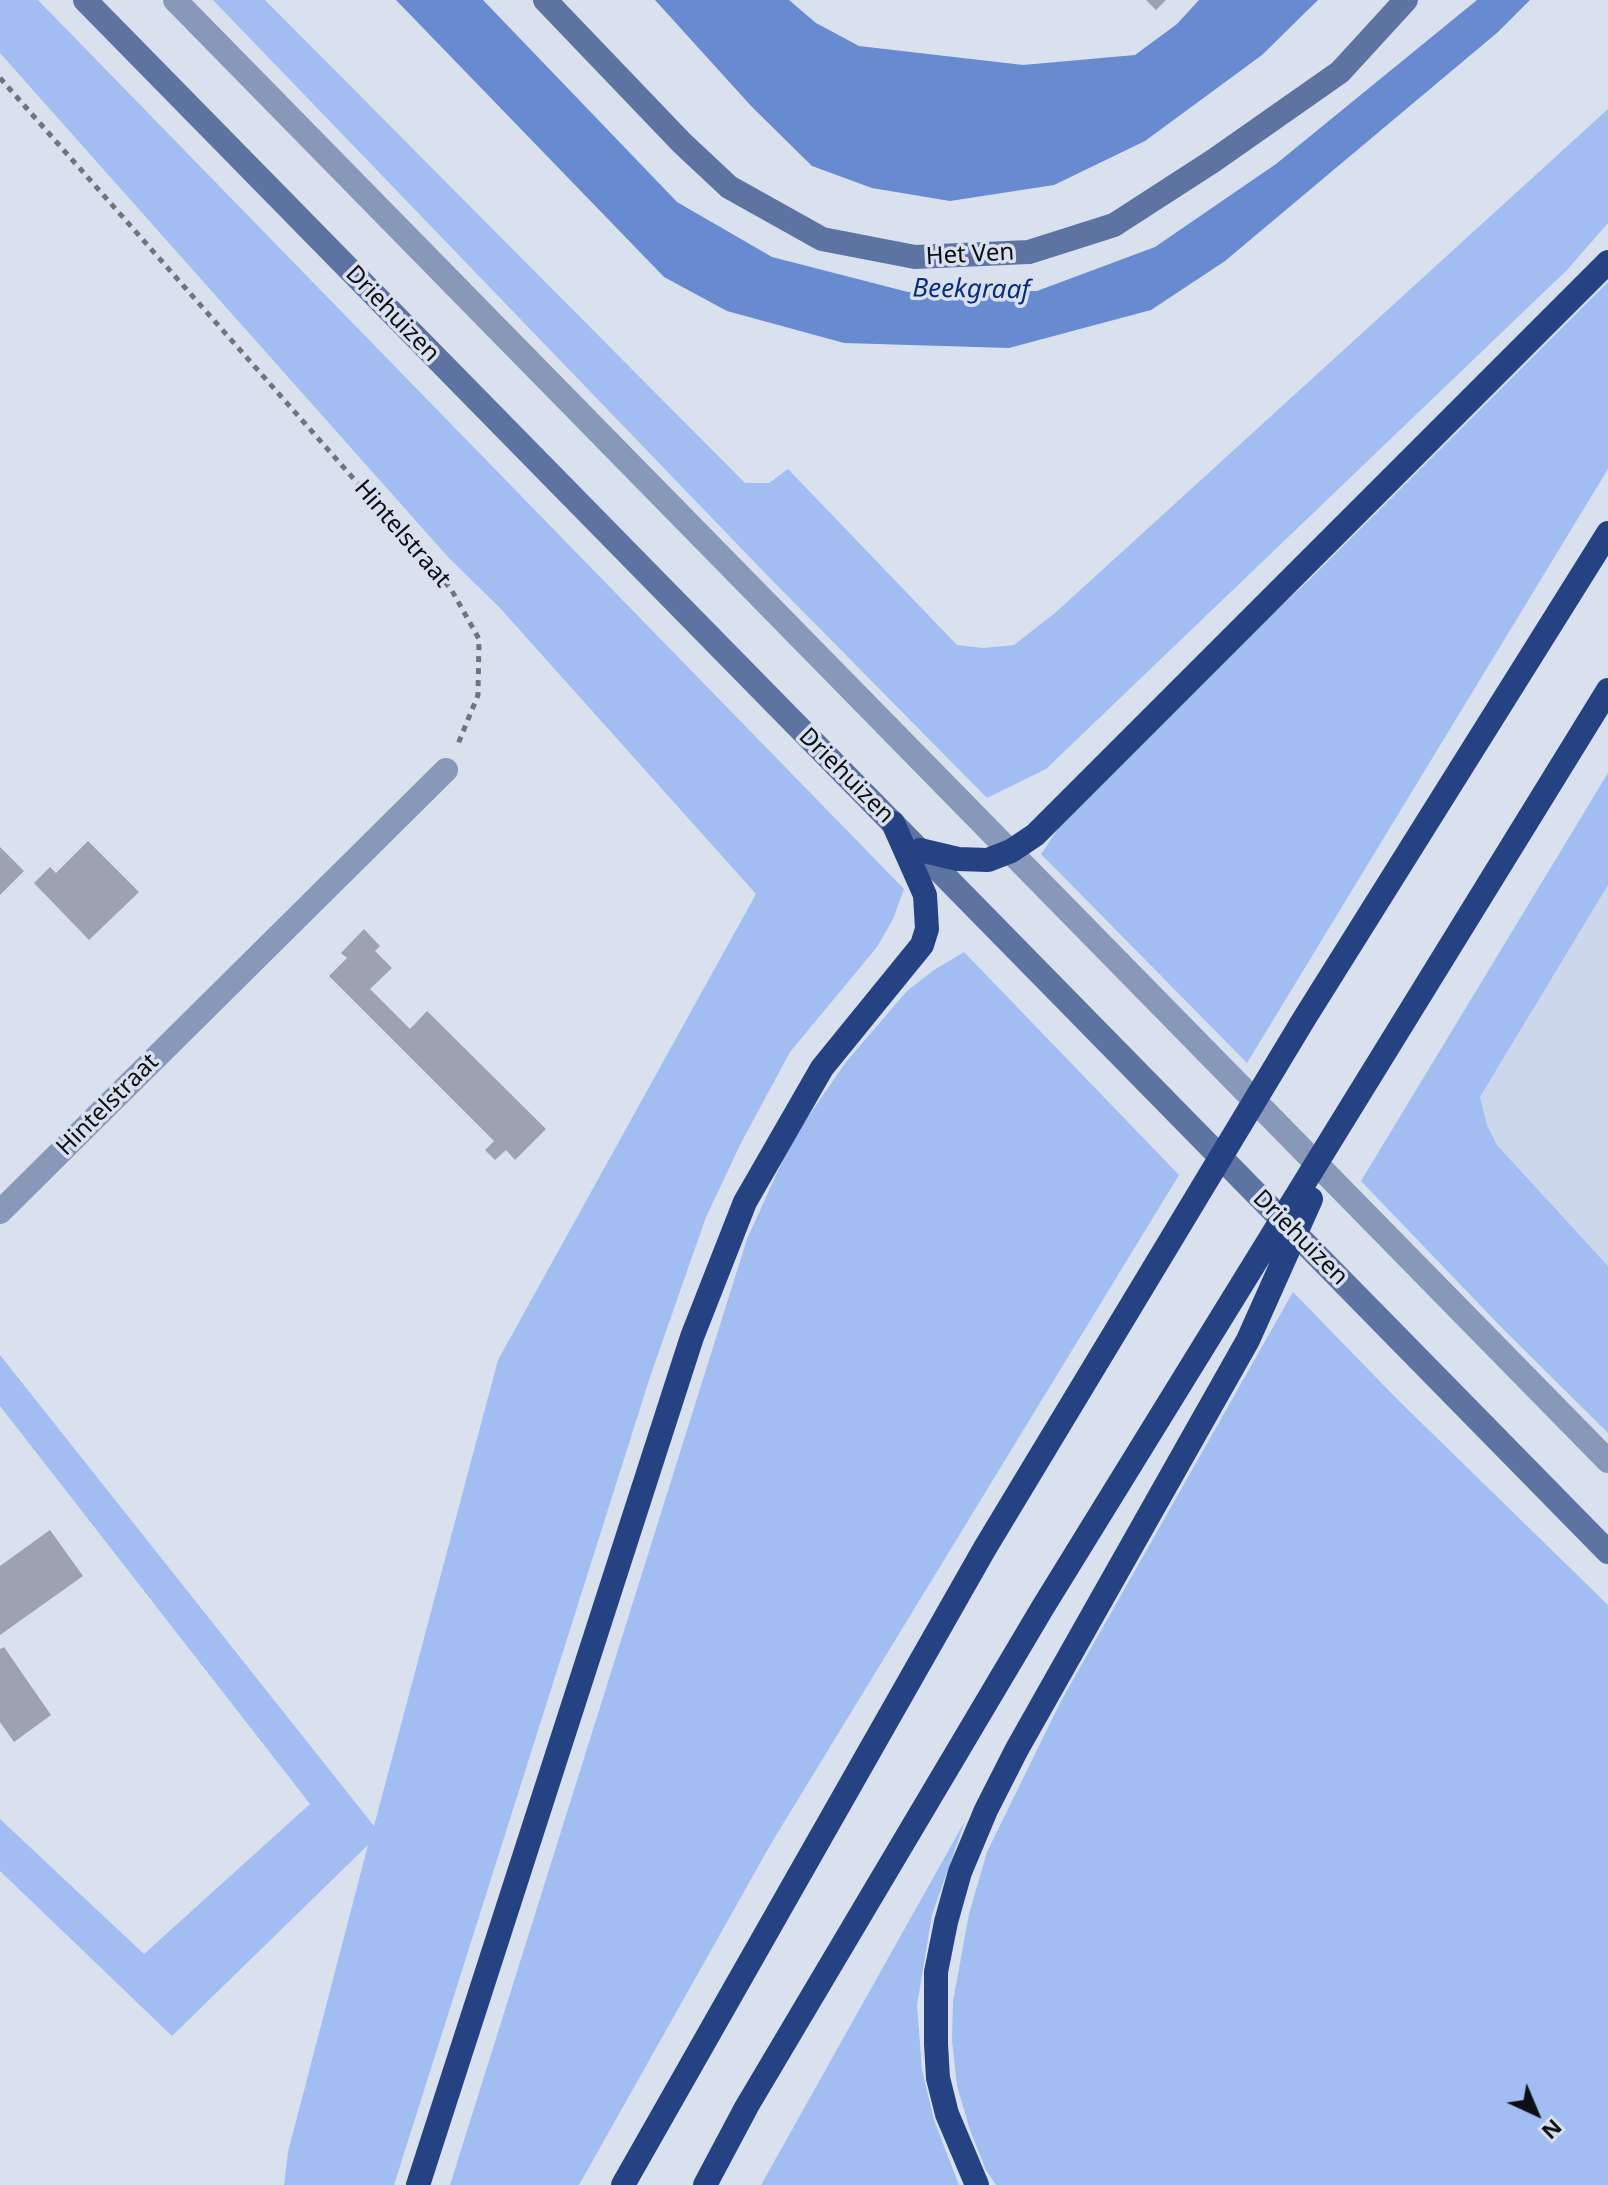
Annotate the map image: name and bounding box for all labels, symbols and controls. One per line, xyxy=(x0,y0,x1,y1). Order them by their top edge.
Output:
street label: Het Ven xyxy=(925,238,1015,272)
street label: Driehuizen xyxy=(339,260,445,368)
water label: Beekgraaf xyxy=(912,273,1030,307)
street label: Hintelstraat xyxy=(348,475,456,593)
street label: Driehuizen xyxy=(792,722,900,830)
street label: Hintelstraat xyxy=(51,1048,165,1162)
street label: Driehuizen xyxy=(1246,1184,1354,1292)
north arrow xyxy=(1496,2073,1576,2153)
text: N xyxy=(1536,2113,1570,2147)

